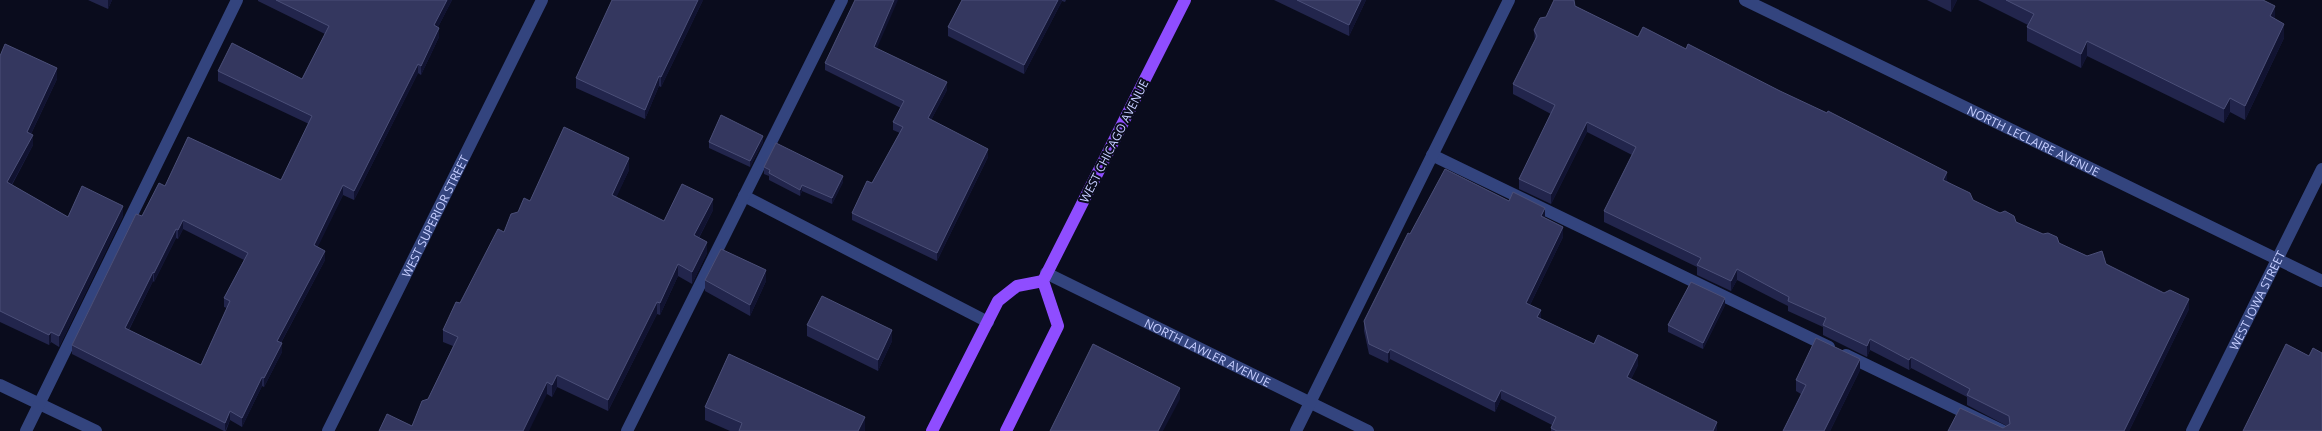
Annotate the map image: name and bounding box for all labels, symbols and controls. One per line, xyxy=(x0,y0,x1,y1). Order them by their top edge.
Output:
street label: WEST CHICAGO AVENUE xyxy=(1076,77,1152,205)
street label: NORTH LECLAIRE AVENUE xyxy=(1965,101,2103,180)
street label: WEST SUPERIOR STREET xyxy=(397,152,472,280)
street label: WEST IOWA STREET xyxy=(2225,247,2289,353)
street label: NORTH LAWLER AVENUE xyxy=(1142,314,1274,390)

